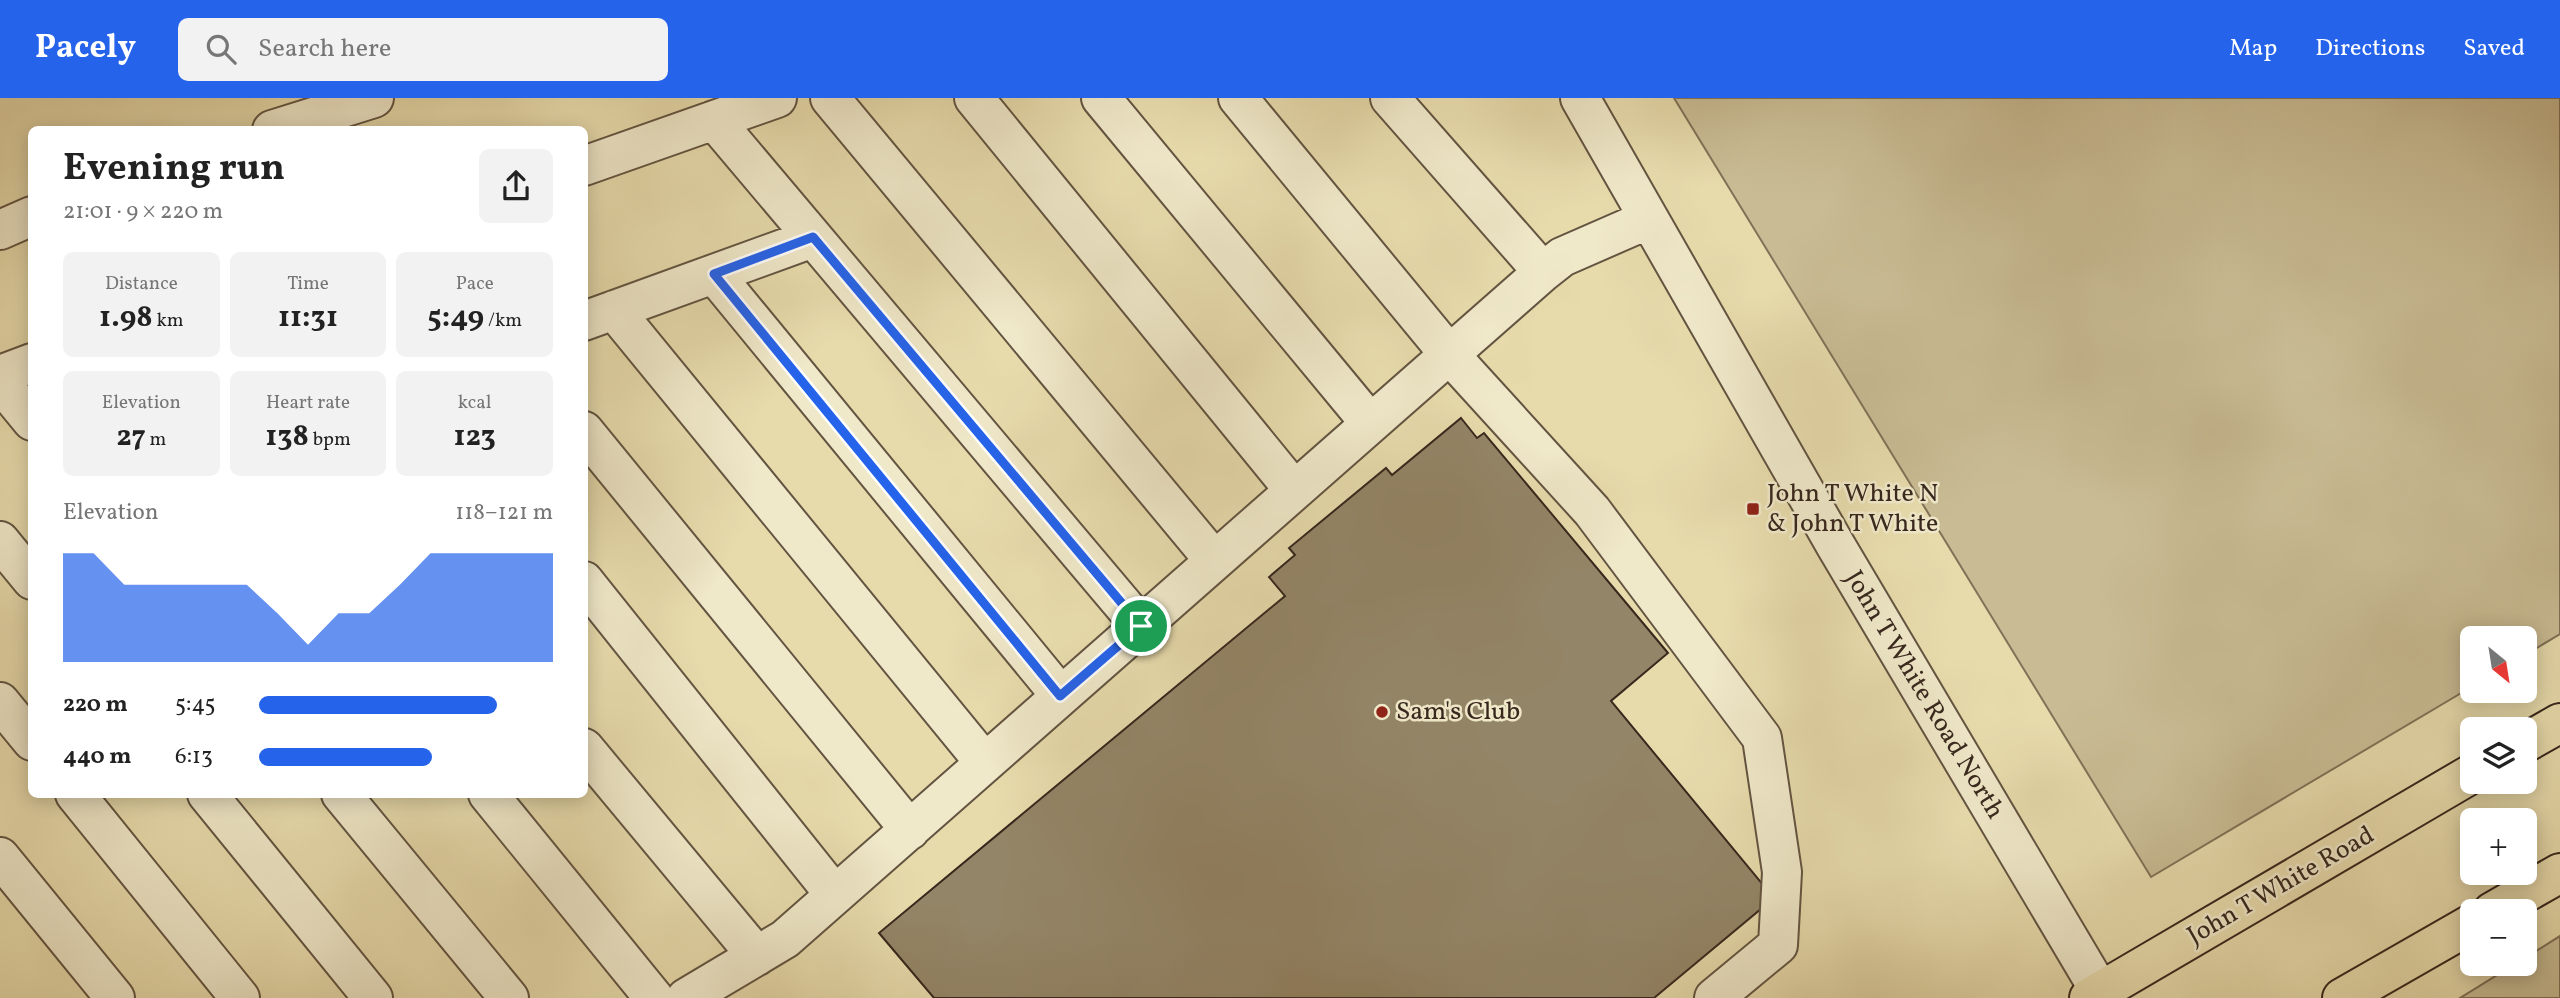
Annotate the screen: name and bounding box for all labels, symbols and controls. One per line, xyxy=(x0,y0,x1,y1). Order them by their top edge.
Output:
search box xyxy=(178,18,668,81)
text: Pacely xyxy=(35,26,136,72)
icon: search xyxy=(202,30,240,68)
text: Search here xyxy=(258,31,391,67)
text: Map xyxy=(2229,32,2277,66)
text: Directions xyxy=(2315,32,2425,66)
text: Saved xyxy=(2463,32,2525,66)
text: Evening run xyxy=(63,143,285,196)
button: share xyxy=(479,149,553,223)
text: 21:01 · 9 × 220 m xyxy=(63,196,223,228)
text: Distance xyxy=(105,271,178,297)
text: Time xyxy=(287,271,329,297)
text: Pace xyxy=(456,271,494,297)
text: 1.98 xyxy=(99,297,153,339)
text: 11:31 xyxy=(278,297,338,339)
text: 5:49 xyxy=(427,297,484,339)
text: km xyxy=(153,308,184,334)
text: /km xyxy=(484,308,522,334)
text: Elevation xyxy=(102,390,181,416)
text: Heart rate xyxy=(266,390,350,416)
text: kcal xyxy=(458,390,492,416)
text: 27 xyxy=(116,416,146,458)
text: 138 xyxy=(265,416,309,458)
text: 123 xyxy=(453,416,496,458)
text: m xyxy=(146,427,166,453)
text: bpm xyxy=(309,427,351,453)
place label: John T White N & John T White xyxy=(1767,476,1938,542)
text: Elevation xyxy=(63,497,159,529)
text: 118–121 m xyxy=(455,497,553,529)
marker: John T White N & John T White xyxy=(1745,501,1761,517)
street label: John T White Road North xyxy=(1835,564,2013,826)
pin xyxy=(1111,596,1171,656)
icon: arrive xyxy=(1122,607,1160,645)
north arrow xyxy=(2460,626,2538,704)
map controls xyxy=(2460,626,2537,976)
text: 220 m xyxy=(63,689,128,721)
text: 5:45 xyxy=(175,689,216,721)
place label: Sam's Club xyxy=(1396,694,1520,730)
marker: Sam's Club xyxy=(1374,704,1390,720)
button: layers xyxy=(2460,717,2537,794)
text: 440 m xyxy=(63,741,131,773)
text: 6:13 xyxy=(175,741,213,773)
button: + xyxy=(2460,808,2537,885)
street label: John T White Road xyxy=(2181,818,2381,954)
button: − xyxy=(2460,899,2537,976)

